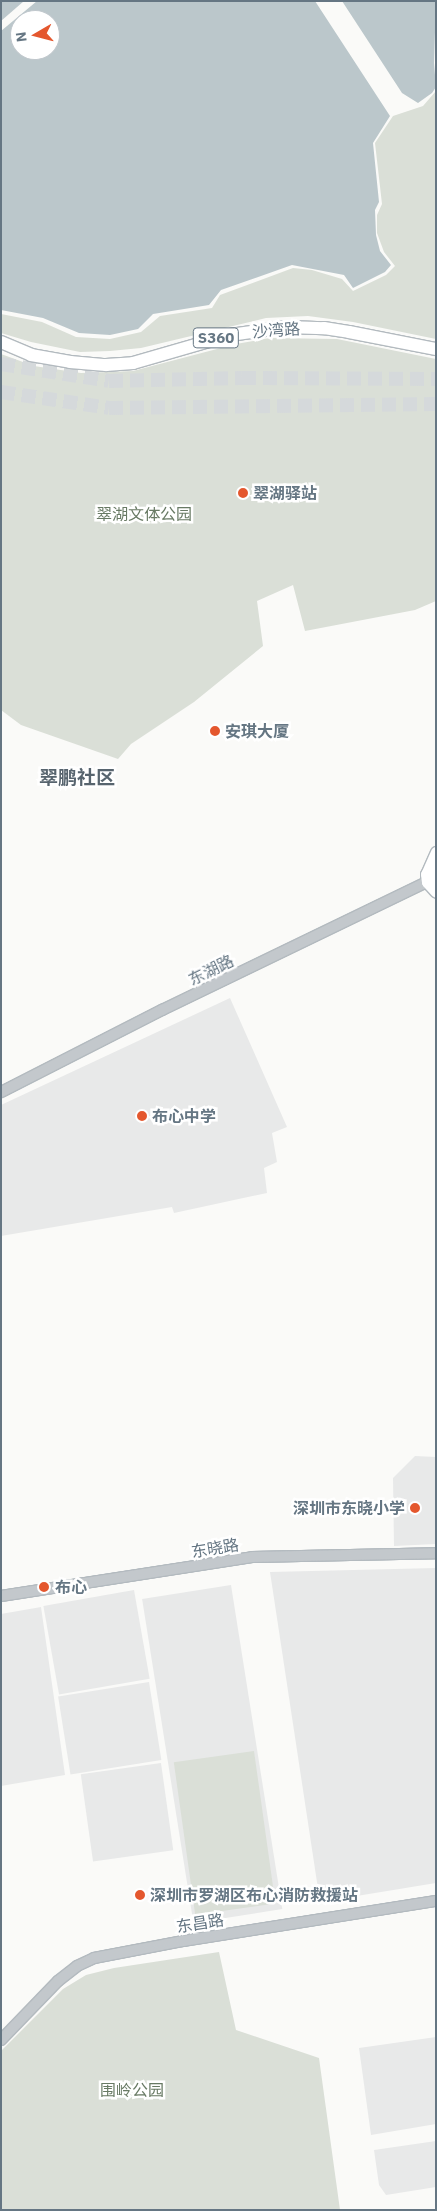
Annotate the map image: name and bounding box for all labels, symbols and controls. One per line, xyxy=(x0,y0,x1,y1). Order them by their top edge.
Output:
north arrow xyxy=(10,10,60,60)
text: N xyxy=(12,31,31,43)
street label: 沙湾路 xyxy=(251,319,301,341)
road number: S360 xyxy=(192,326,240,350)
place label: 翠湖驿站 xyxy=(253,483,317,503)
marker: 翠湖驿站 xyxy=(237,487,249,499)
park label: 翠湖文体公园 xyxy=(96,504,192,524)
place label: 安琪大厦 xyxy=(225,721,289,741)
marker: 安琪大厦 xyxy=(209,725,221,737)
district label: 翠鹏社区 xyxy=(39,767,115,789)
street label: 东湖路 xyxy=(185,951,237,989)
place label: 布心中学 xyxy=(152,1106,216,1126)
marker: 布心中学 xyxy=(136,1110,148,1122)
place label: 深圳市东晓小学 xyxy=(293,1498,405,1518)
marker: 深圳市东晓小学 xyxy=(409,1502,421,1514)
street label: 东晓路 xyxy=(190,1535,240,1561)
place label: 布心 xyxy=(55,1577,87,1597)
marker: 布心 xyxy=(37,1580,51,1594)
place label: 深圳市罗湖区布心消防救援站 xyxy=(150,1885,358,1905)
marker: 深圳市罗湖区布心消防救援站 xyxy=(134,1889,146,1901)
street label: 东昌路 xyxy=(175,1910,225,1936)
park label: 围岭公园 xyxy=(100,2080,164,2100)

